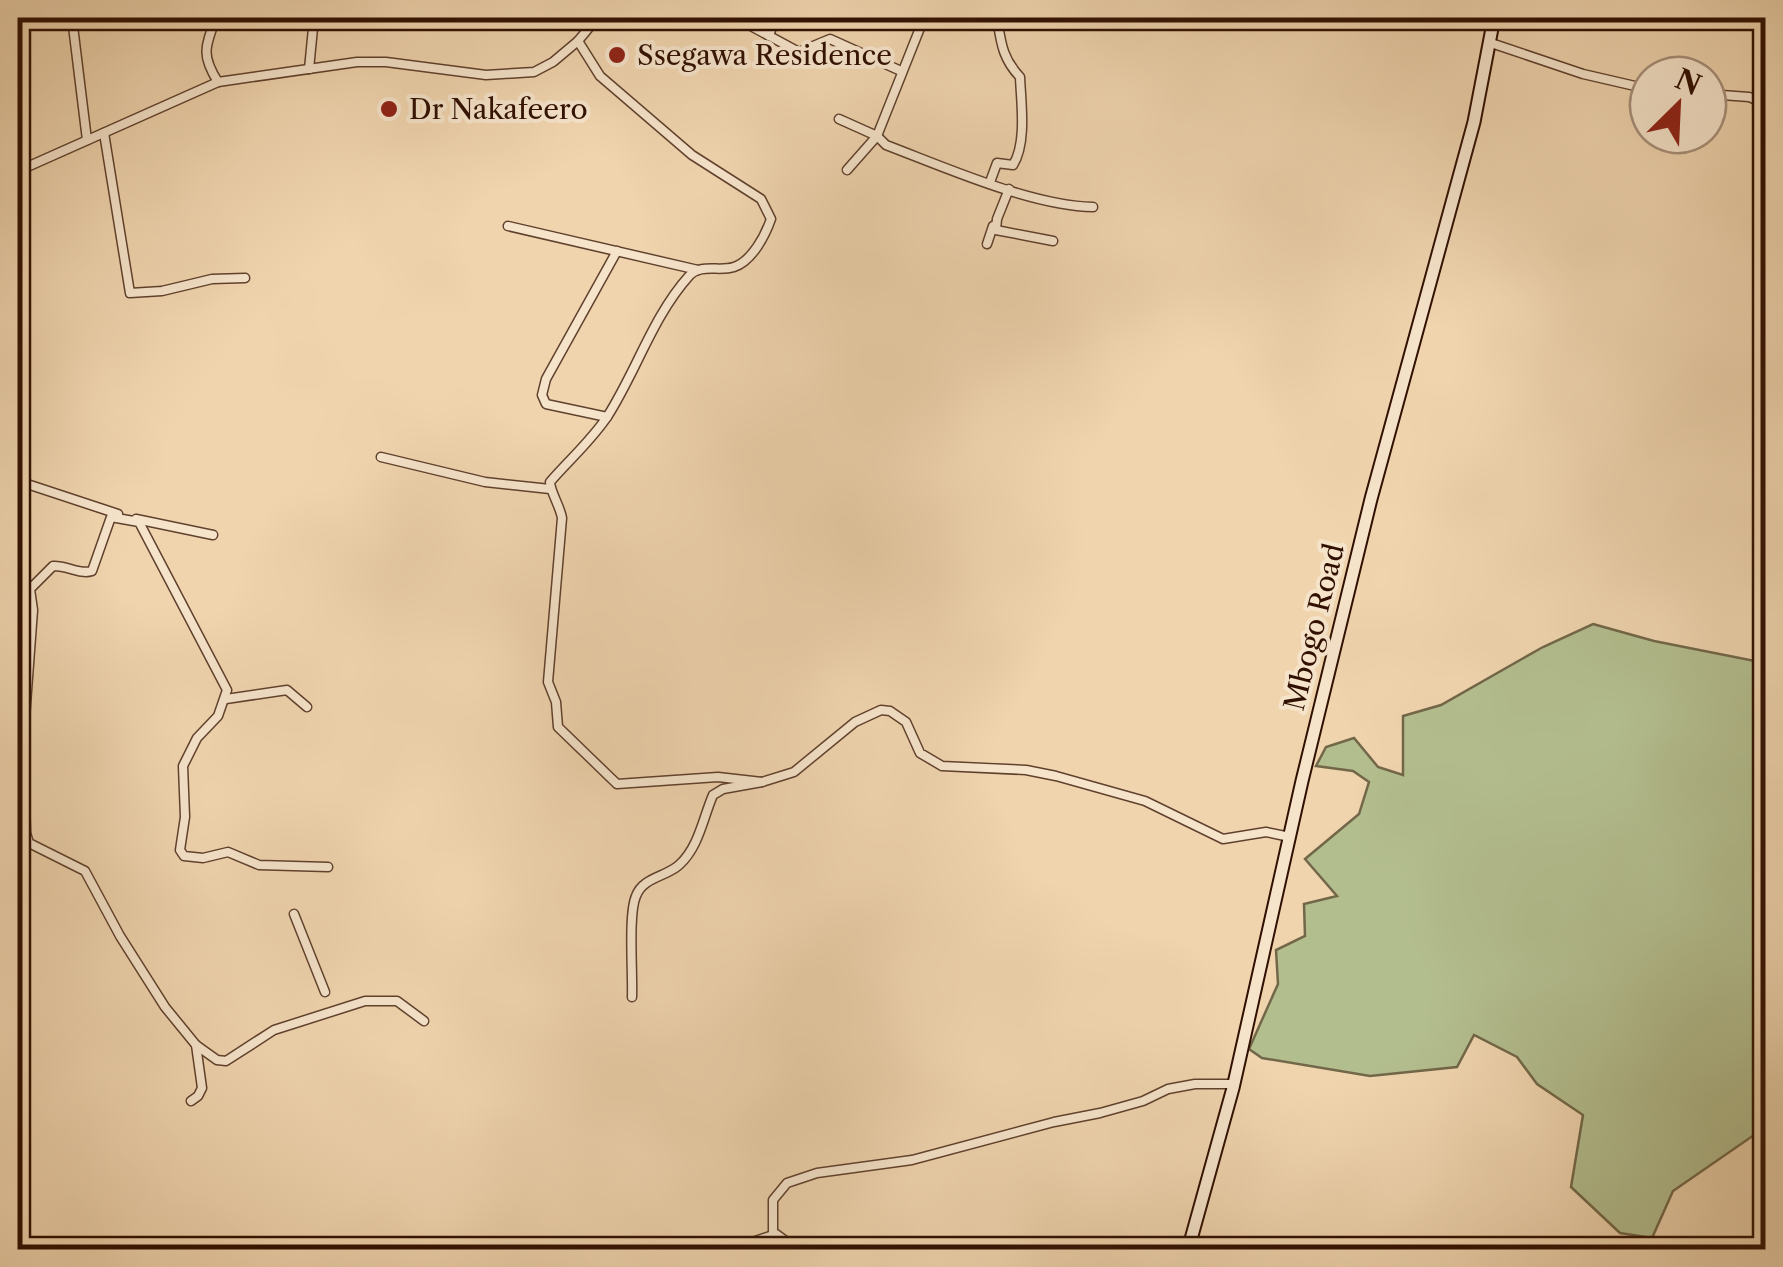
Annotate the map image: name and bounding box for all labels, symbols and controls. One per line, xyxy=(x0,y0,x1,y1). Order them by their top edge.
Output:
place label: Ssegawa Residence xyxy=(637,38,892,72)
marker: Ssegawa Residence xyxy=(606,44,628,66)
north arrow xyxy=(1628,55,1728,155)
text: N xyxy=(1670,62,1706,103)
place label: Dr Nakafeero xyxy=(409,92,588,126)
marker: Dr Nakafeero xyxy=(378,98,400,120)
street label: Mbogo Road xyxy=(1277,540,1351,714)

